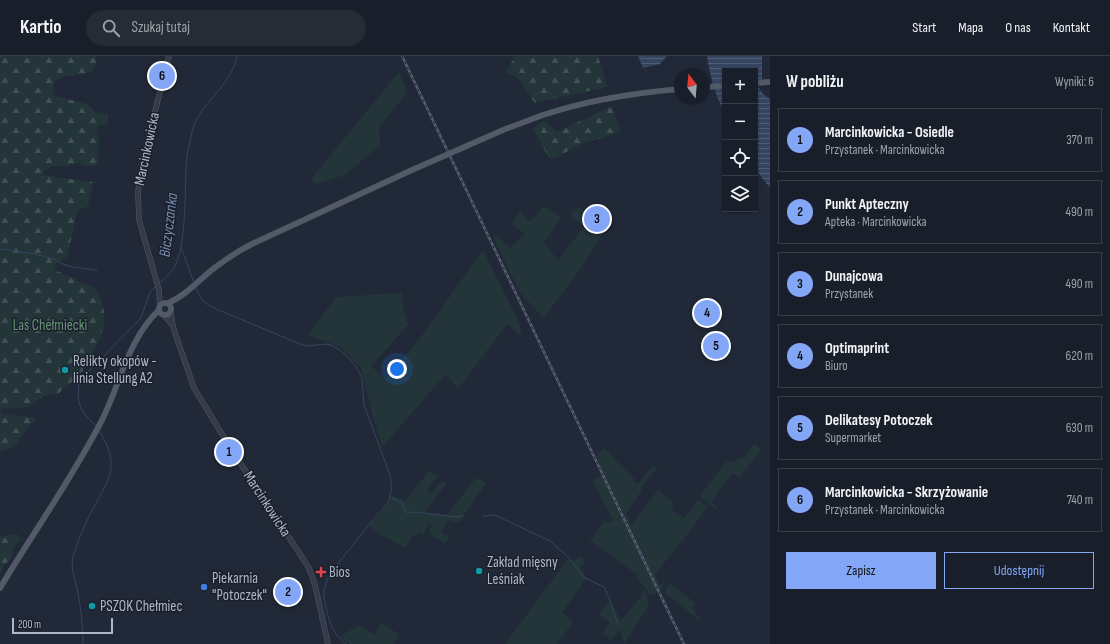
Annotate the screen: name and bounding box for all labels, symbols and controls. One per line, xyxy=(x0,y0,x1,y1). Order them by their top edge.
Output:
search box xyxy=(86,10,366,46)
text: Kartio xyxy=(20,16,62,39)
icon: search xyxy=(100,17,122,39)
text: Szukaj tutaj xyxy=(132,18,190,37)
text: Start xyxy=(912,19,936,36)
text: Mapa xyxy=(958,19,983,36)
text: O nas xyxy=(1005,19,1031,36)
text: Kontakt xyxy=(1053,19,1090,36)
pin: 6 xyxy=(149,61,175,91)
north arrow xyxy=(674,68,710,104)
map controls xyxy=(722,68,758,212)
button: + xyxy=(722,68,758,104)
text: W pobliżu xyxy=(786,72,844,92)
text: Wyniki: 6 xyxy=(1055,74,1094,90)
button: − xyxy=(722,104,758,140)
street label: Marcinkowicka xyxy=(130,110,164,187)
text: Marcinkowicka - Osiedle xyxy=(825,123,954,142)
text: 1 xyxy=(797,132,803,148)
text: 370 m xyxy=(1066,132,1093,148)
button: locate xyxy=(722,140,758,176)
text: Przystanek · Marcinkowicka xyxy=(825,142,944,158)
button: layers xyxy=(722,176,758,212)
water label: Biczyczanka xyxy=(156,191,182,258)
text: Punkt Apteczny xyxy=(825,195,909,214)
pin: 3 xyxy=(584,204,610,234)
text: 2 xyxy=(797,204,803,220)
text: 490 m xyxy=(1066,204,1093,220)
text: Apteka · Marcinkowicka xyxy=(825,214,926,230)
text: Dunajcowa xyxy=(825,267,883,286)
text: 3 xyxy=(797,276,803,292)
text: 490 m xyxy=(1066,276,1093,292)
text: Przystanek xyxy=(825,286,873,302)
pin: 4 xyxy=(694,298,720,328)
park label: Las Chełmiecki xyxy=(13,316,88,335)
pin: 5 xyxy=(703,331,729,361)
text: Optimaprint xyxy=(825,339,889,358)
text: 4 xyxy=(797,348,803,364)
text: 620 m xyxy=(1066,348,1093,364)
place label: Relikty okopów - linia Stellung A2 xyxy=(73,352,157,388)
text: Biuro xyxy=(825,358,848,374)
your location xyxy=(387,359,407,379)
marker: Relikty okopów - linia Stellung A2 xyxy=(60,365,70,375)
text: Delikatesy Potoczek xyxy=(825,411,933,430)
text: 5 xyxy=(797,420,803,436)
text: 630 m xyxy=(1066,420,1093,436)
text: Supermarket xyxy=(825,430,881,446)
pin: 1 xyxy=(216,437,242,467)
street label: Marcinkowicka xyxy=(239,468,295,541)
text: Marcinkowicka - Skrzyżowanie xyxy=(825,483,988,502)
text: 6 xyxy=(797,492,803,508)
text: 740 m xyxy=(1067,492,1093,508)
text: Przystanek · Marcinkowicka xyxy=(825,502,944,518)
button: Zapisz xyxy=(786,552,936,589)
button: Udostępnij xyxy=(944,552,1094,589)
place label: Zakład mięsny Leśniak xyxy=(487,553,558,589)
place label: Bios xyxy=(329,563,350,582)
marker: Zakład mięsny Leśniak xyxy=(474,566,484,576)
marker: Bios xyxy=(316,567,326,577)
place label: Piekarnia "Potoczek" xyxy=(212,569,267,605)
pin: 2 xyxy=(275,577,301,607)
marker: Piekarnia "Potoczek" xyxy=(199,582,209,592)
place label: PSZOK Chełmiec xyxy=(100,597,182,616)
marker: PSZOK Chełmiec xyxy=(87,601,97,611)
scale bar xyxy=(12,616,113,635)
text: 200 m xyxy=(18,618,41,631)

